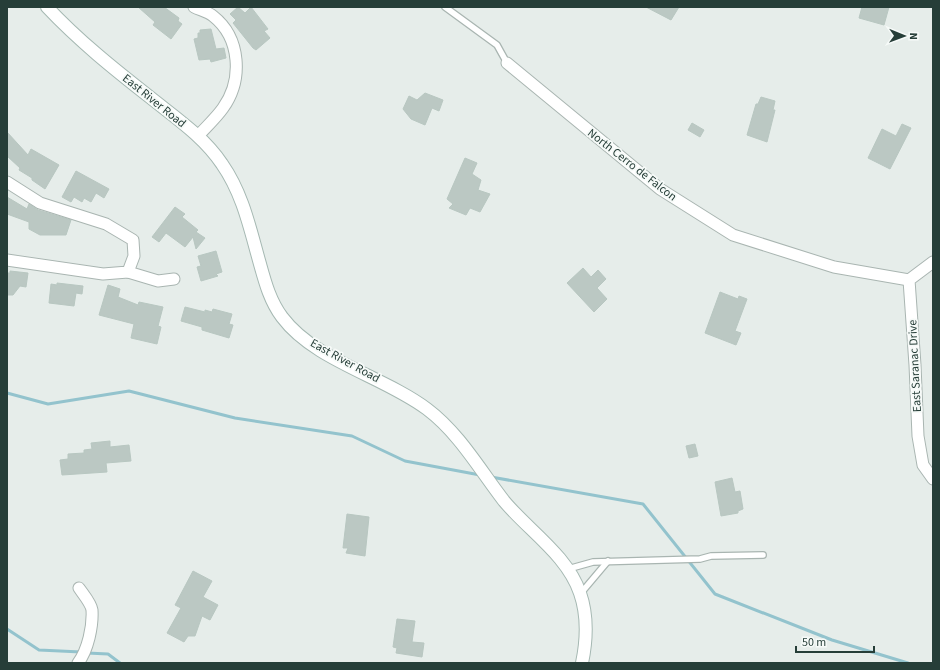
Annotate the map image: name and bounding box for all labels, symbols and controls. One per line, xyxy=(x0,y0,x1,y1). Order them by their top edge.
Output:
north arrow xyxy=(884,16,924,56)
text: N xyxy=(906,32,921,40)
street label: East River Road xyxy=(119,70,189,132)
street label: North Cerro de Falcon xyxy=(584,125,680,205)
street label: East Saranac Drive xyxy=(904,319,926,413)
street label: East River Road xyxy=(307,335,383,387)
scale bar xyxy=(796,628,874,654)
text: 50 m xyxy=(802,634,826,651)

